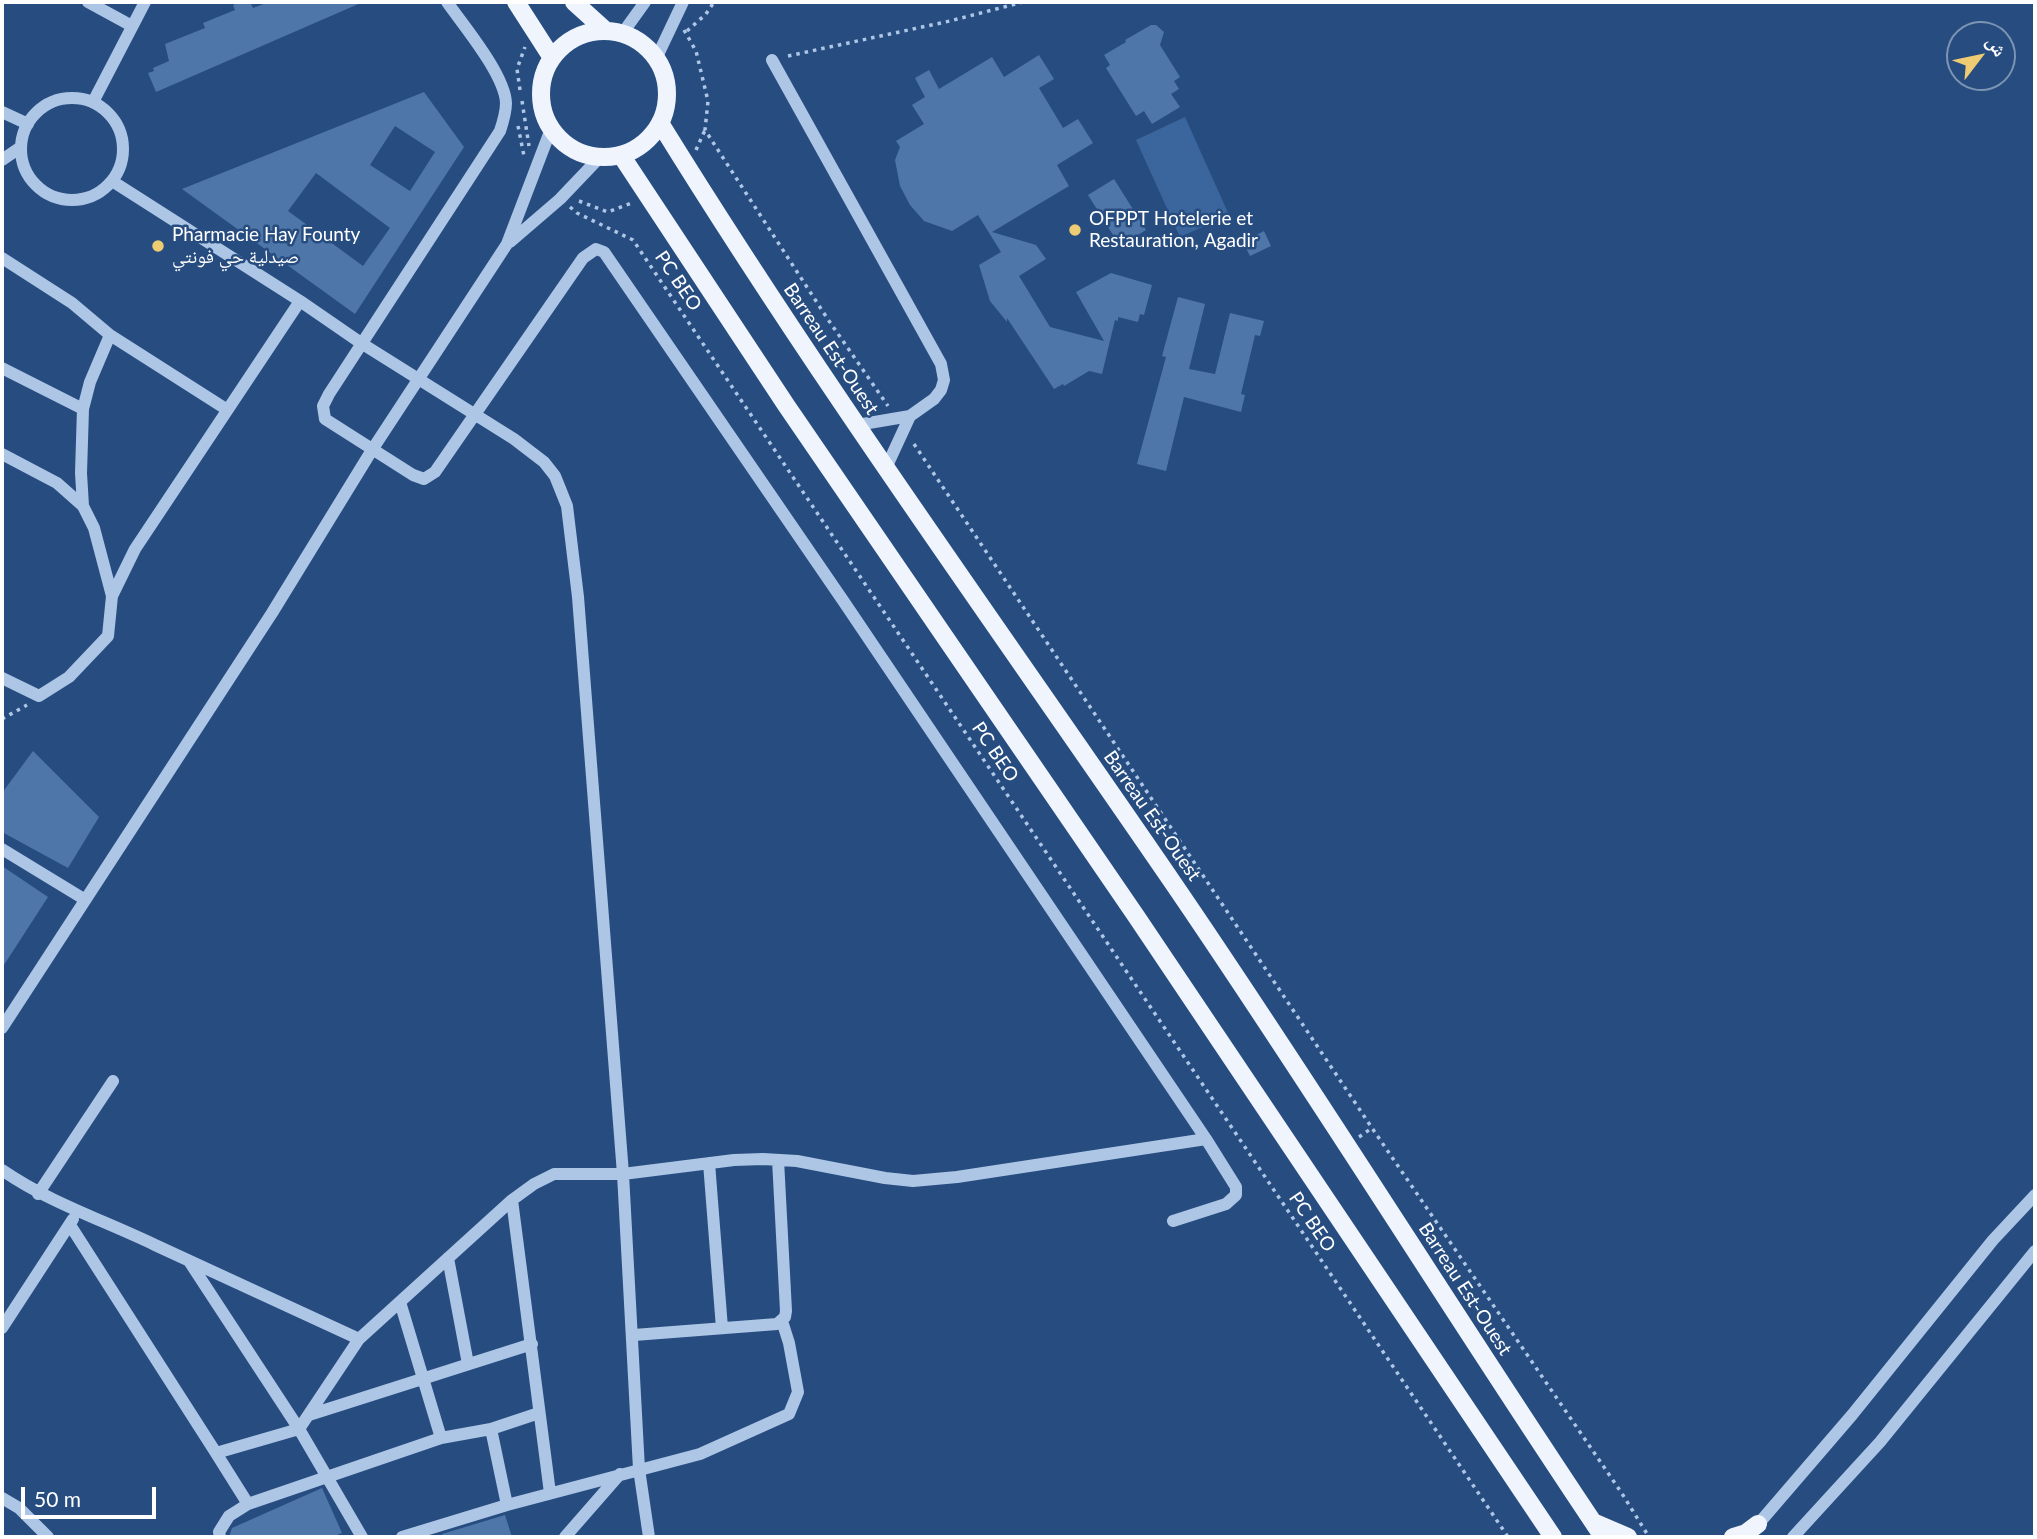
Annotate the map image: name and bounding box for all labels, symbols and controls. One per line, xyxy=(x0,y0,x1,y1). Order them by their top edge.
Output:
north arrow xyxy=(1946,21,2016,91)
text: ش xyxy=(1982,31,2013,60)
place label: OFPPT Hotelerie et Restauration, Agadir xyxy=(1089,208,1258,252)
marker: OFPPT Hotelerie et Restauration, Agadir xyxy=(1067,222,1083,238)
place label: Pharmacie Hay Founty صيدلية حي فونتي xyxy=(172,224,360,268)
marker: Pharmacie Hay Founty صيدلية حي فونتي xyxy=(150,238,166,254)
street label: PC BEO xyxy=(650,247,706,315)
street label: Barreau Est-Ouest xyxy=(779,279,883,419)
street label: PC BEO xyxy=(967,718,1023,786)
street label: Barreau Est-Ouest xyxy=(1099,747,1205,885)
street label: PC BEO xyxy=(1284,1188,1340,1256)
street label: Barreau Est-Ouest xyxy=(1414,1218,1516,1360)
scale bar xyxy=(24,1472,159,1516)
text: 50 m xyxy=(34,1486,81,1511)

